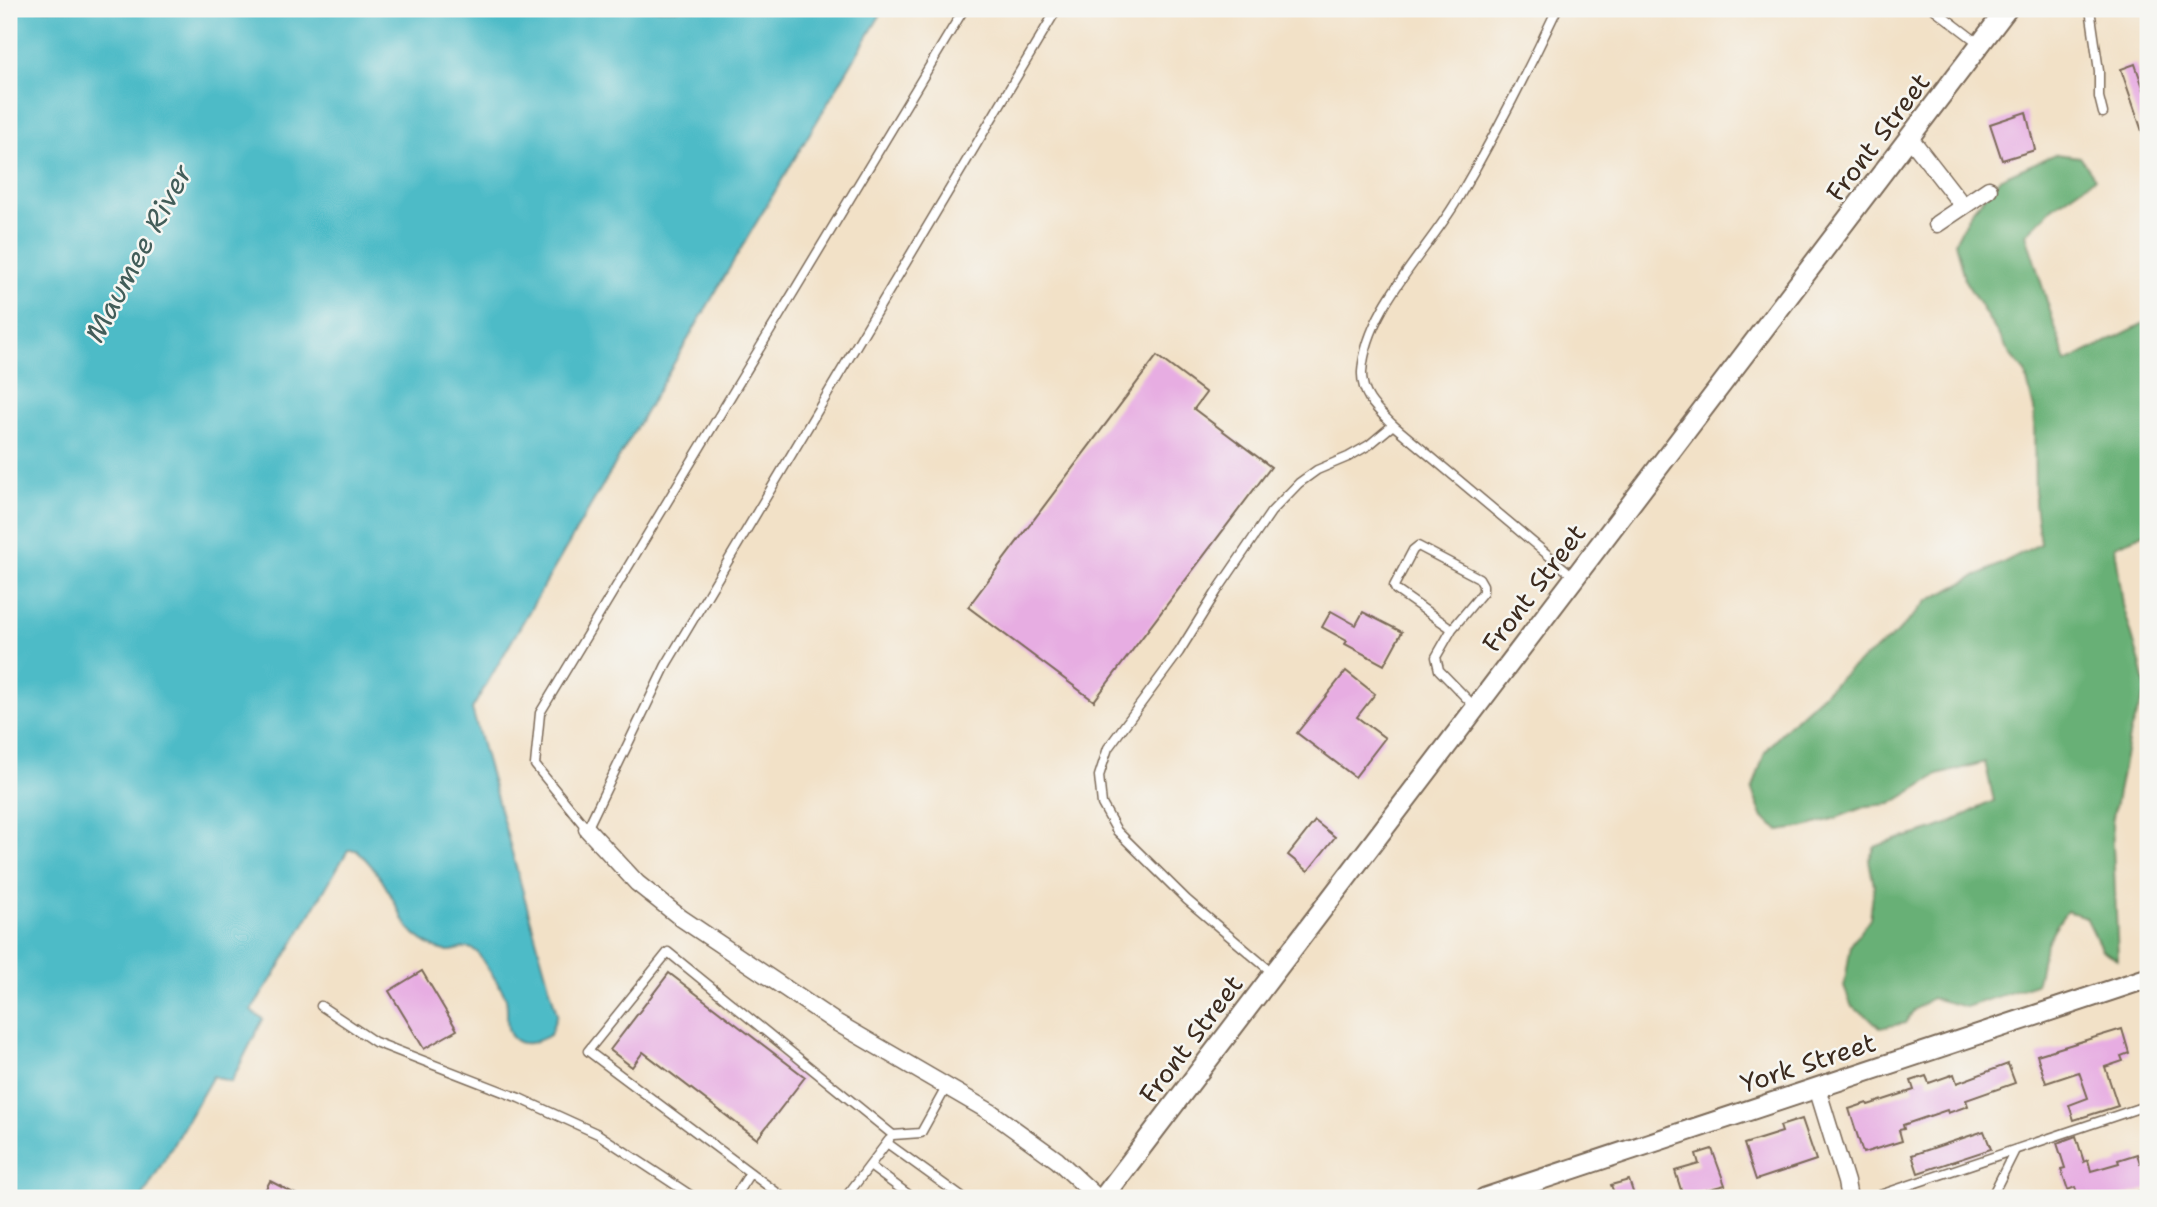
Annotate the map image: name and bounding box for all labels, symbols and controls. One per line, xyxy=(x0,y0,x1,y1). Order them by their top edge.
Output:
street label: Front Street xyxy=(1818,65,1937,208)
water label: Maumee River xyxy=(75,157,201,349)
street label: Front Street xyxy=(1474,516,1593,659)
street label: Front Street xyxy=(1131,967,1250,1110)
street label: York Street xyxy=(1736,1024,1880,1101)

